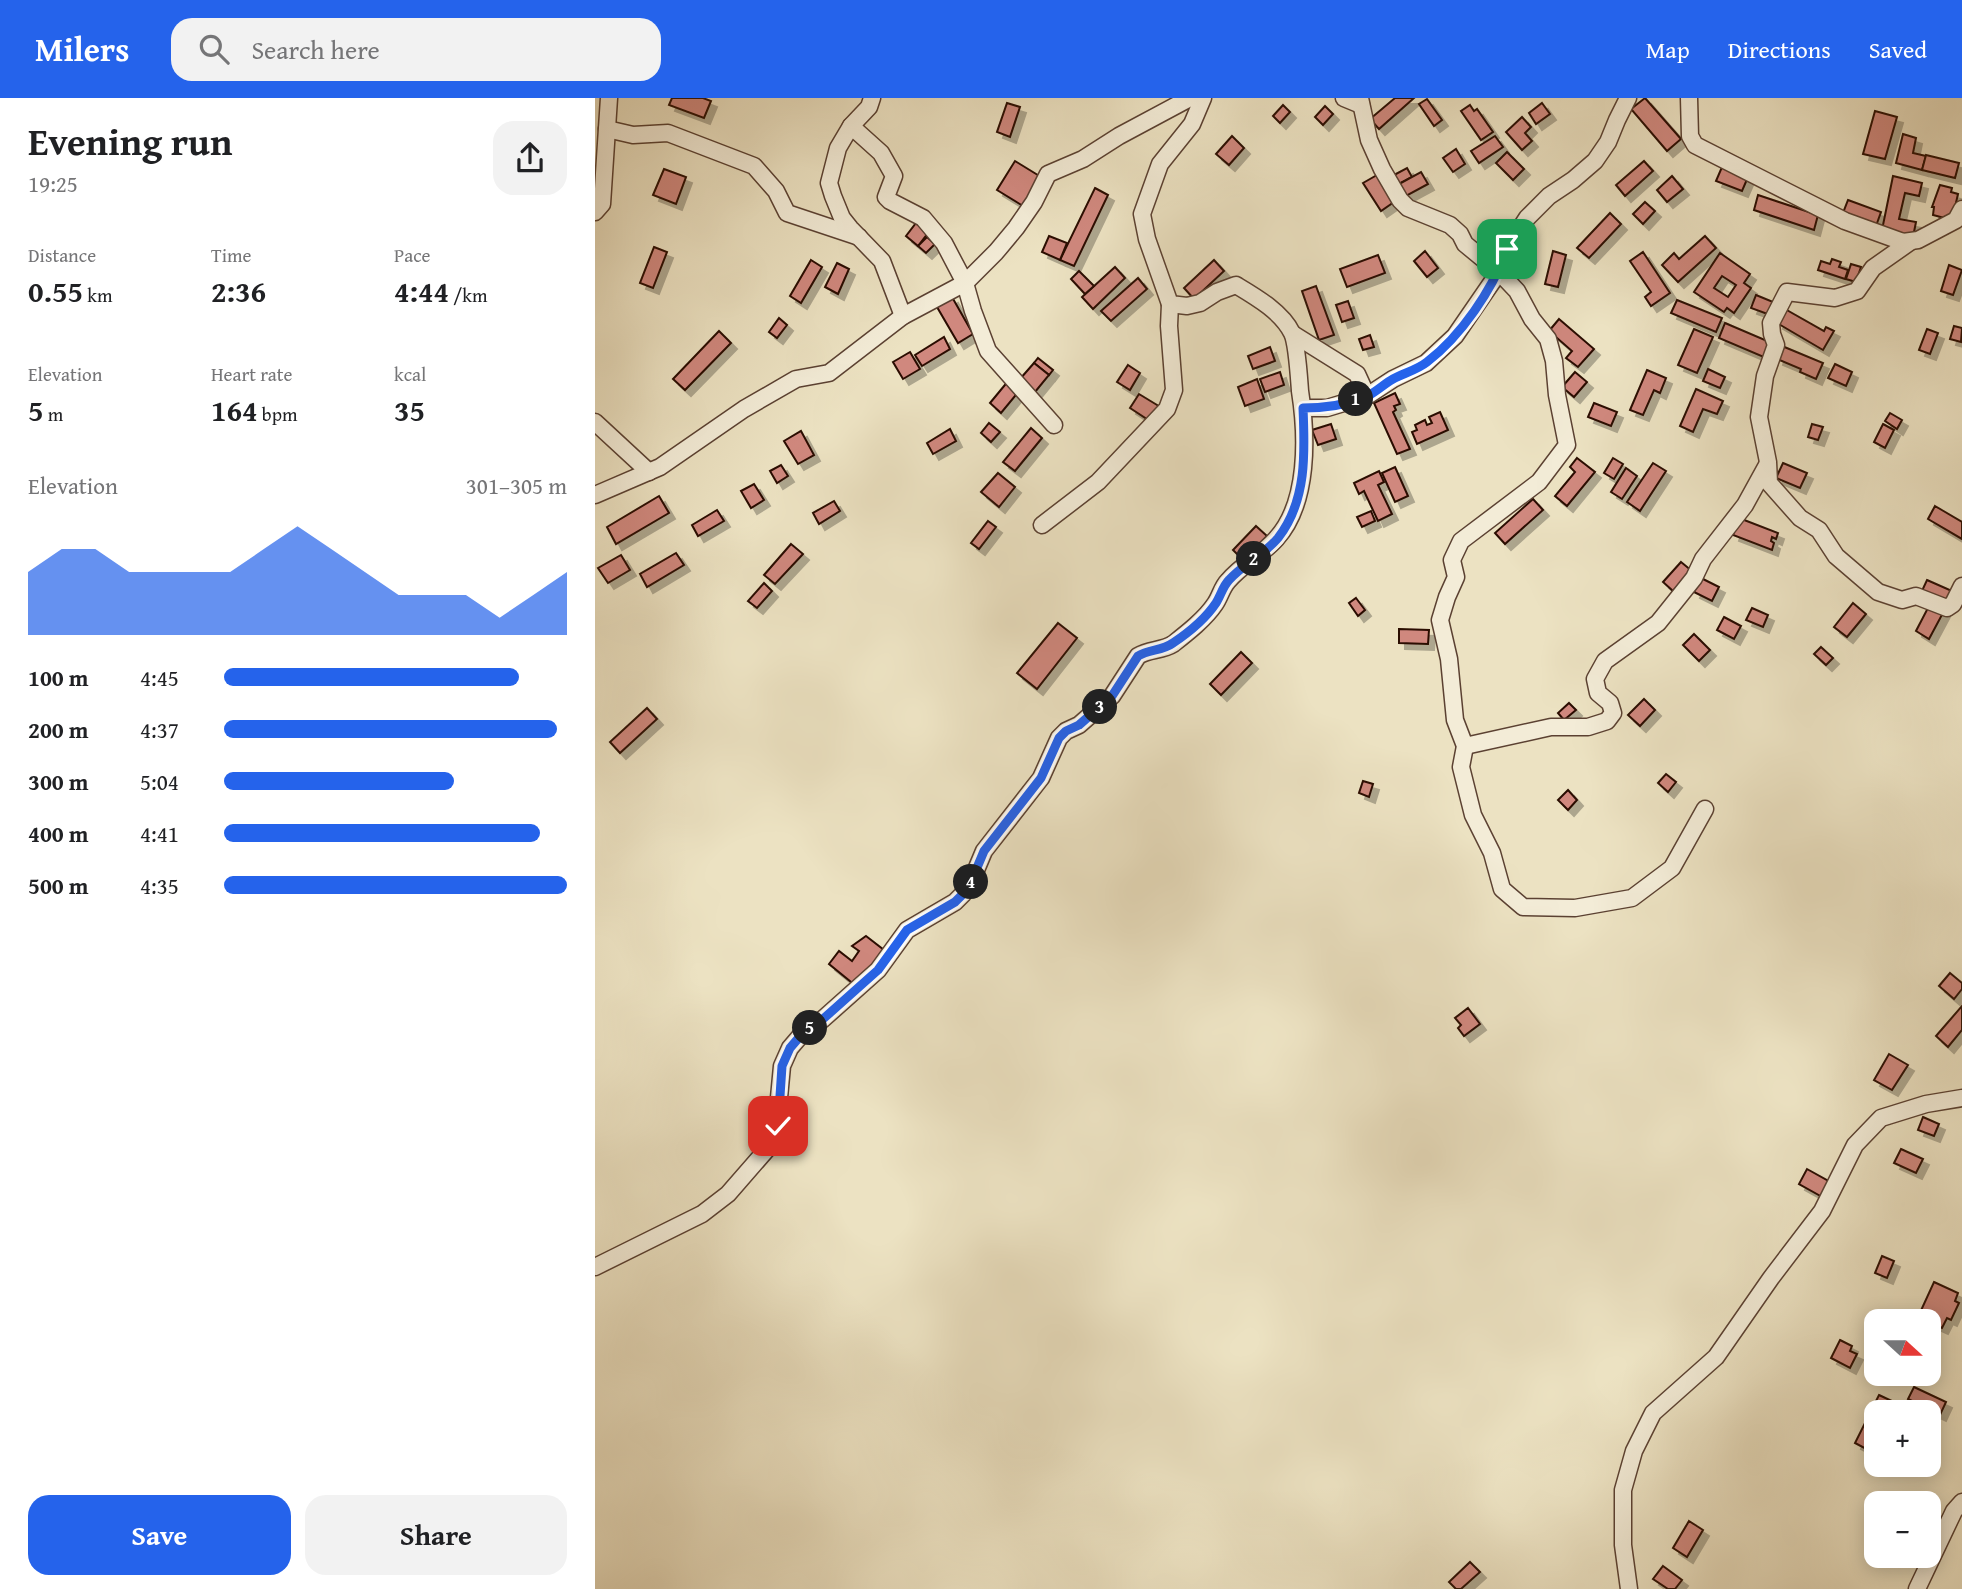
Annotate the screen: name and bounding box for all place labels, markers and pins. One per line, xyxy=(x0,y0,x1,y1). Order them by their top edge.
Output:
pin xyxy=(1477,219,1537,279)
pin: 1 xyxy=(1339,382,1373,416)
pin: 2 xyxy=(1237,542,1271,576)
pin: 3 xyxy=(1083,690,1117,724)
pin: 4 xyxy=(953,864,989,900)
pin: 5 xyxy=(793,1010,827,1046)
pin xyxy=(748,1096,808,1156)

